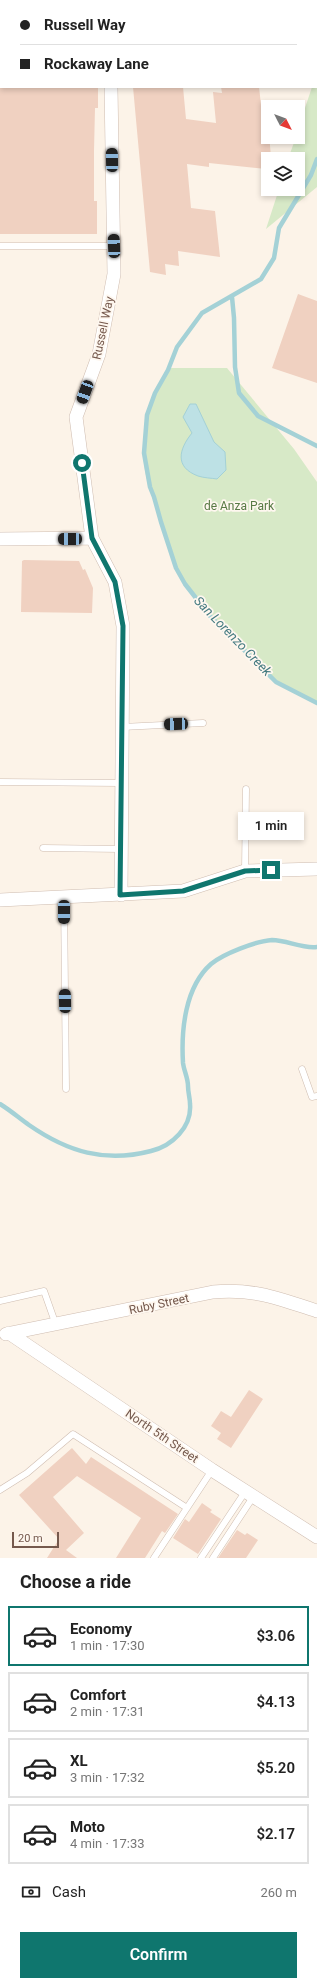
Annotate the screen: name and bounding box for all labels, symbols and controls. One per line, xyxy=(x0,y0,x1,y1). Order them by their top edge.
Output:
text: Russell Way xyxy=(44,16,126,34)
text: Rockaway Lane xyxy=(44,55,149,73)
north arrow xyxy=(261,100,305,144)
map controls xyxy=(261,100,305,196)
car xyxy=(106,148,118,172)
button: layers xyxy=(261,152,305,196)
car xyxy=(108,234,120,258)
street label: Russell Way xyxy=(89,295,117,361)
car xyxy=(75,379,95,405)
route start xyxy=(73,454,91,472)
park label: de Anza Park xyxy=(204,499,275,513)
car xyxy=(58,533,82,545)
water label: San Lorenzo Creek xyxy=(191,593,275,679)
car xyxy=(164,718,188,730)
callout: 1 min xyxy=(238,812,304,840)
text: 1 min xyxy=(255,818,287,833)
route end xyxy=(262,861,280,879)
car xyxy=(58,900,70,924)
car xyxy=(59,989,71,1013)
street label: Ruby Street xyxy=(128,1291,190,1317)
street label: North 5th Street xyxy=(123,1406,201,1466)
scale bar xyxy=(12,1530,59,1549)
text: 20 m xyxy=(18,1532,43,1545)
text: Choose a ride xyxy=(20,1571,131,1592)
icon: car xyxy=(22,1618,58,1654)
text: Economy xyxy=(70,1620,132,1638)
text: $3.06 xyxy=(256,1627,295,1645)
text: 1 min · 17:30 xyxy=(70,1638,145,1653)
icon: car xyxy=(22,1684,58,1720)
text: Comfort xyxy=(70,1686,126,1704)
text: $4.13 xyxy=(256,1693,295,1711)
text: 2 min · 17:31 xyxy=(70,1704,145,1719)
icon: car xyxy=(22,1750,58,1786)
text: XL xyxy=(70,1752,88,1770)
text: $5.20 xyxy=(256,1759,295,1777)
text: 3 min · 17:32 xyxy=(70,1770,145,1785)
icon: car xyxy=(22,1816,58,1852)
text: Moto xyxy=(70,1818,105,1836)
text: $2.17 xyxy=(256,1825,295,1843)
text: 4 min · 17:33 xyxy=(70,1836,145,1851)
icon: cash xyxy=(20,1881,42,1903)
text: Cash xyxy=(52,1883,86,1901)
text: 260 m xyxy=(260,1885,297,1900)
button: Confirm xyxy=(20,1932,297,1978)

